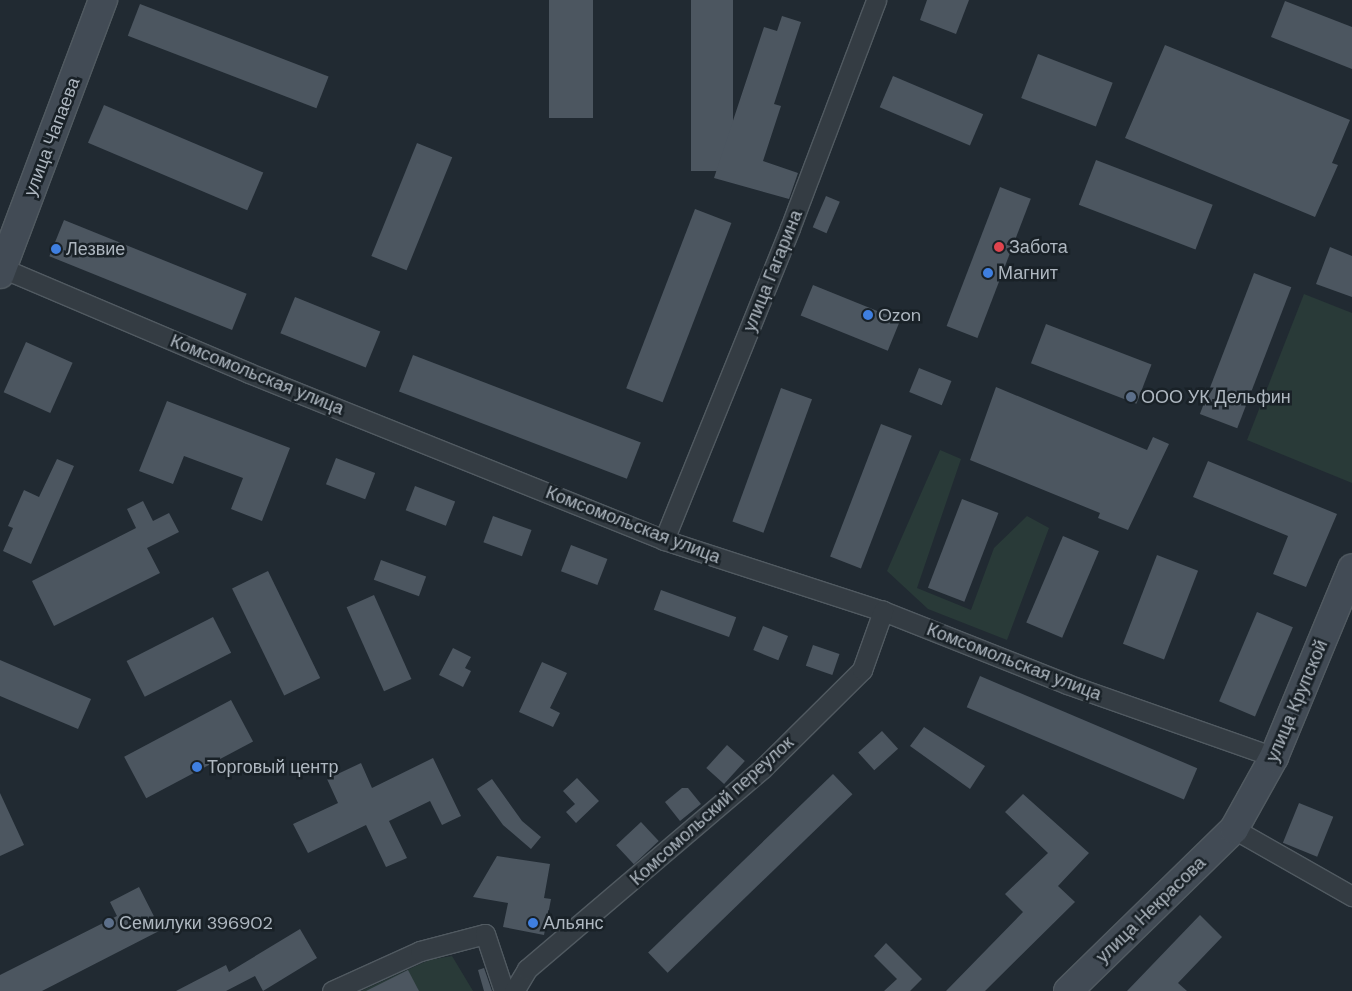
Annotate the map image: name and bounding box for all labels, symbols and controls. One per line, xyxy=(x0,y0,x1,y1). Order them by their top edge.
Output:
street label: улица Чапаева xyxy=(19,75,85,199)
street label: улица Гагарина xyxy=(739,207,807,335)
place label: Забота xyxy=(1009,236,1068,258)
place label: Лезвие xyxy=(66,238,125,260)
marker: Забота xyxy=(993,241,1005,253)
marker: Лезвие xyxy=(50,243,62,255)
place label: Магнит xyxy=(998,262,1058,284)
marker: Магнит xyxy=(982,267,994,279)
place label: Ozon xyxy=(878,304,921,326)
marker: Ozon xyxy=(862,309,874,321)
street label: Комсомольская улица xyxy=(167,330,347,420)
place label: ООО УК Дельфин xyxy=(1141,386,1291,408)
marker: ООО УК Дельфин xyxy=(1125,391,1137,403)
street label: Комсомольская улица xyxy=(543,482,723,568)
street label: Комсомольская улица xyxy=(924,619,1104,705)
street label: улица Крупской xyxy=(1262,637,1332,765)
street label: Комсомольский переулок xyxy=(626,732,798,890)
place label: Торговый центр xyxy=(207,756,338,778)
marker: Торговый центр xyxy=(191,761,203,773)
street label: улица Некрасова xyxy=(1092,852,1210,968)
place label: Семилуки 396902 xyxy=(119,912,273,934)
place label: Альянс xyxy=(543,912,604,934)
marker: Семилуки 396902 xyxy=(103,917,115,929)
marker: Альянс xyxy=(527,917,539,929)

